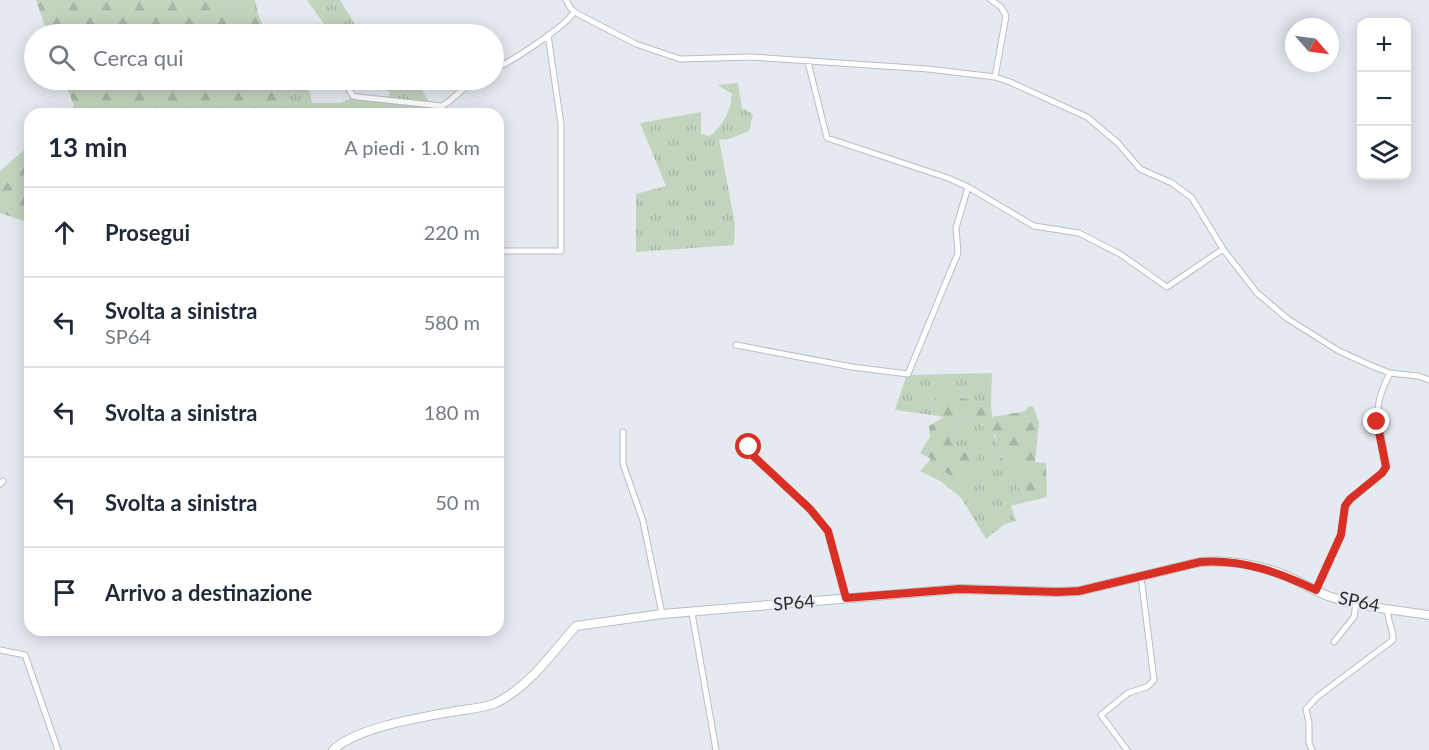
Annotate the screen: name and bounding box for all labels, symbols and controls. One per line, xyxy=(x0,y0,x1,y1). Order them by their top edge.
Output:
north arrow xyxy=(1285,18,1339,72)
map controls xyxy=(1357,18,1411,180)
button: + xyxy=(1357,18,1411,72)
search box xyxy=(24,24,504,90)
icon: search xyxy=(45,41,78,74)
text: Cerca qui xyxy=(93,44,184,71)
button: − xyxy=(1357,72,1411,126)
button: layers xyxy=(1357,126,1411,180)
text: 13 min xyxy=(48,131,128,163)
text: A piedi · 1.0 km xyxy=(344,135,480,159)
icon: ahead xyxy=(48,216,81,249)
text: Prosegui xyxy=(105,219,190,246)
text: 220 m xyxy=(424,220,480,244)
text: Svolta a sinistra xyxy=(105,297,257,324)
icon: left xyxy=(48,306,81,339)
text: 580 m xyxy=(424,310,480,334)
text: SP64 xyxy=(105,324,151,348)
icon: left xyxy=(48,396,81,429)
text: Svolta a sinistra xyxy=(105,399,257,426)
text: 180 m xyxy=(424,400,480,424)
route end xyxy=(1363,408,1389,434)
route start xyxy=(735,433,761,459)
icon: left xyxy=(48,486,81,519)
text: Svolta a sinistra xyxy=(105,489,257,516)
text: 50 m xyxy=(435,490,480,514)
icon: arrive xyxy=(48,576,81,609)
text: Arrivo a destinazione xyxy=(105,579,312,606)
street label: SP64 xyxy=(1337,586,1382,616)
street label: SP64 xyxy=(772,589,816,615)

